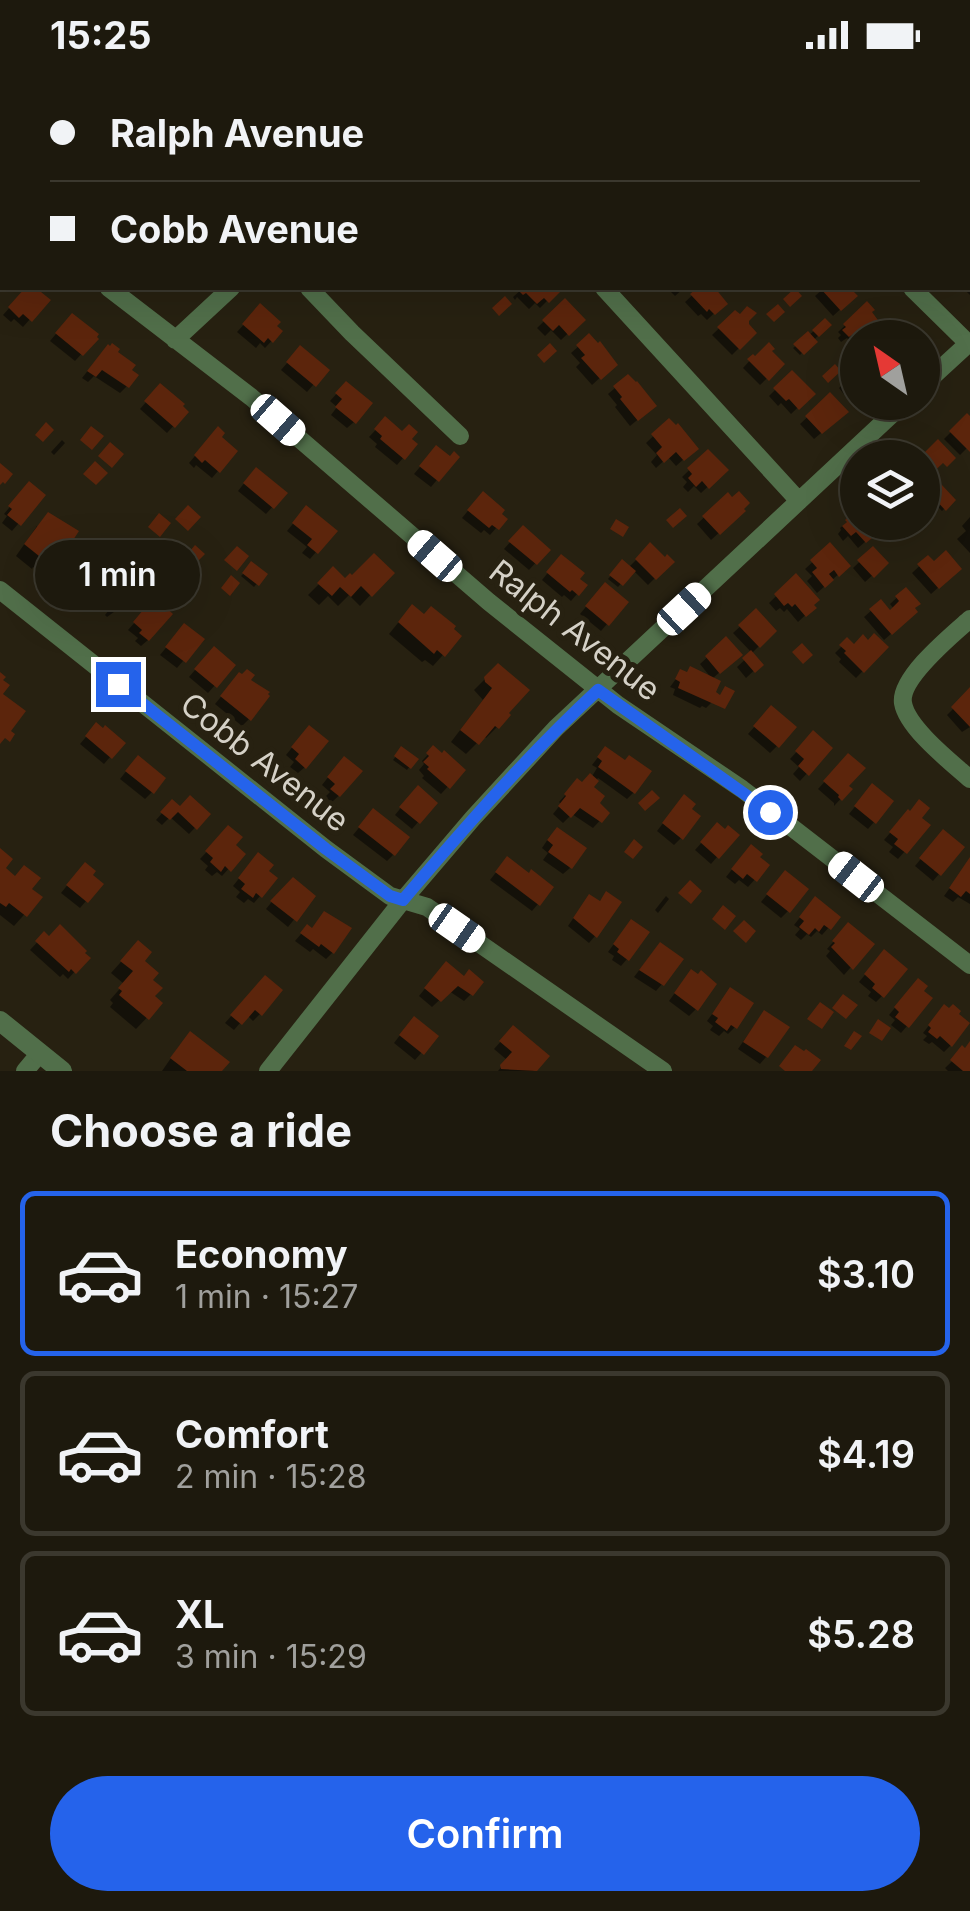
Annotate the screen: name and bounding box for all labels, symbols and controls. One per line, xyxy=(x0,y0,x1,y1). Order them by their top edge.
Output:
text: 15:25 xyxy=(50,12,152,58)
text: Ralph Avenue xyxy=(110,110,364,156)
text: Cobb Avenue xyxy=(110,206,359,252)
north arrow xyxy=(840,320,940,420)
map controls xyxy=(840,320,940,540)
car xyxy=(246,389,310,451)
button: layers xyxy=(840,440,940,540)
car xyxy=(403,525,467,587)
callout: 1 min xyxy=(36,539,200,609)
street label: Ralph Avenue xyxy=(482,551,668,709)
text: 1 min xyxy=(78,555,157,594)
car xyxy=(652,578,716,640)
route end xyxy=(96,662,141,707)
street label: Cobb Avenue xyxy=(173,684,357,840)
route start xyxy=(748,790,793,835)
car xyxy=(823,847,889,907)
car xyxy=(424,899,490,957)
text: Choose a ride xyxy=(50,1103,352,1158)
icon: car xyxy=(55,1229,145,1319)
text: Economy xyxy=(175,1231,348,1277)
text: $3.10 xyxy=(817,1251,915,1297)
text: 1 min · 15:27 xyxy=(175,1277,358,1316)
icon: car xyxy=(55,1409,145,1499)
text: Comfort xyxy=(175,1411,329,1457)
text: $4.19 xyxy=(817,1431,915,1477)
text: 2 min · 15:28 xyxy=(175,1457,366,1496)
icon: car xyxy=(55,1589,145,1679)
text: XL xyxy=(175,1591,225,1637)
text: $5.28 xyxy=(807,1611,915,1657)
text: 3 min · 15:29 xyxy=(175,1637,367,1676)
button: Confirm xyxy=(50,1776,920,1891)

